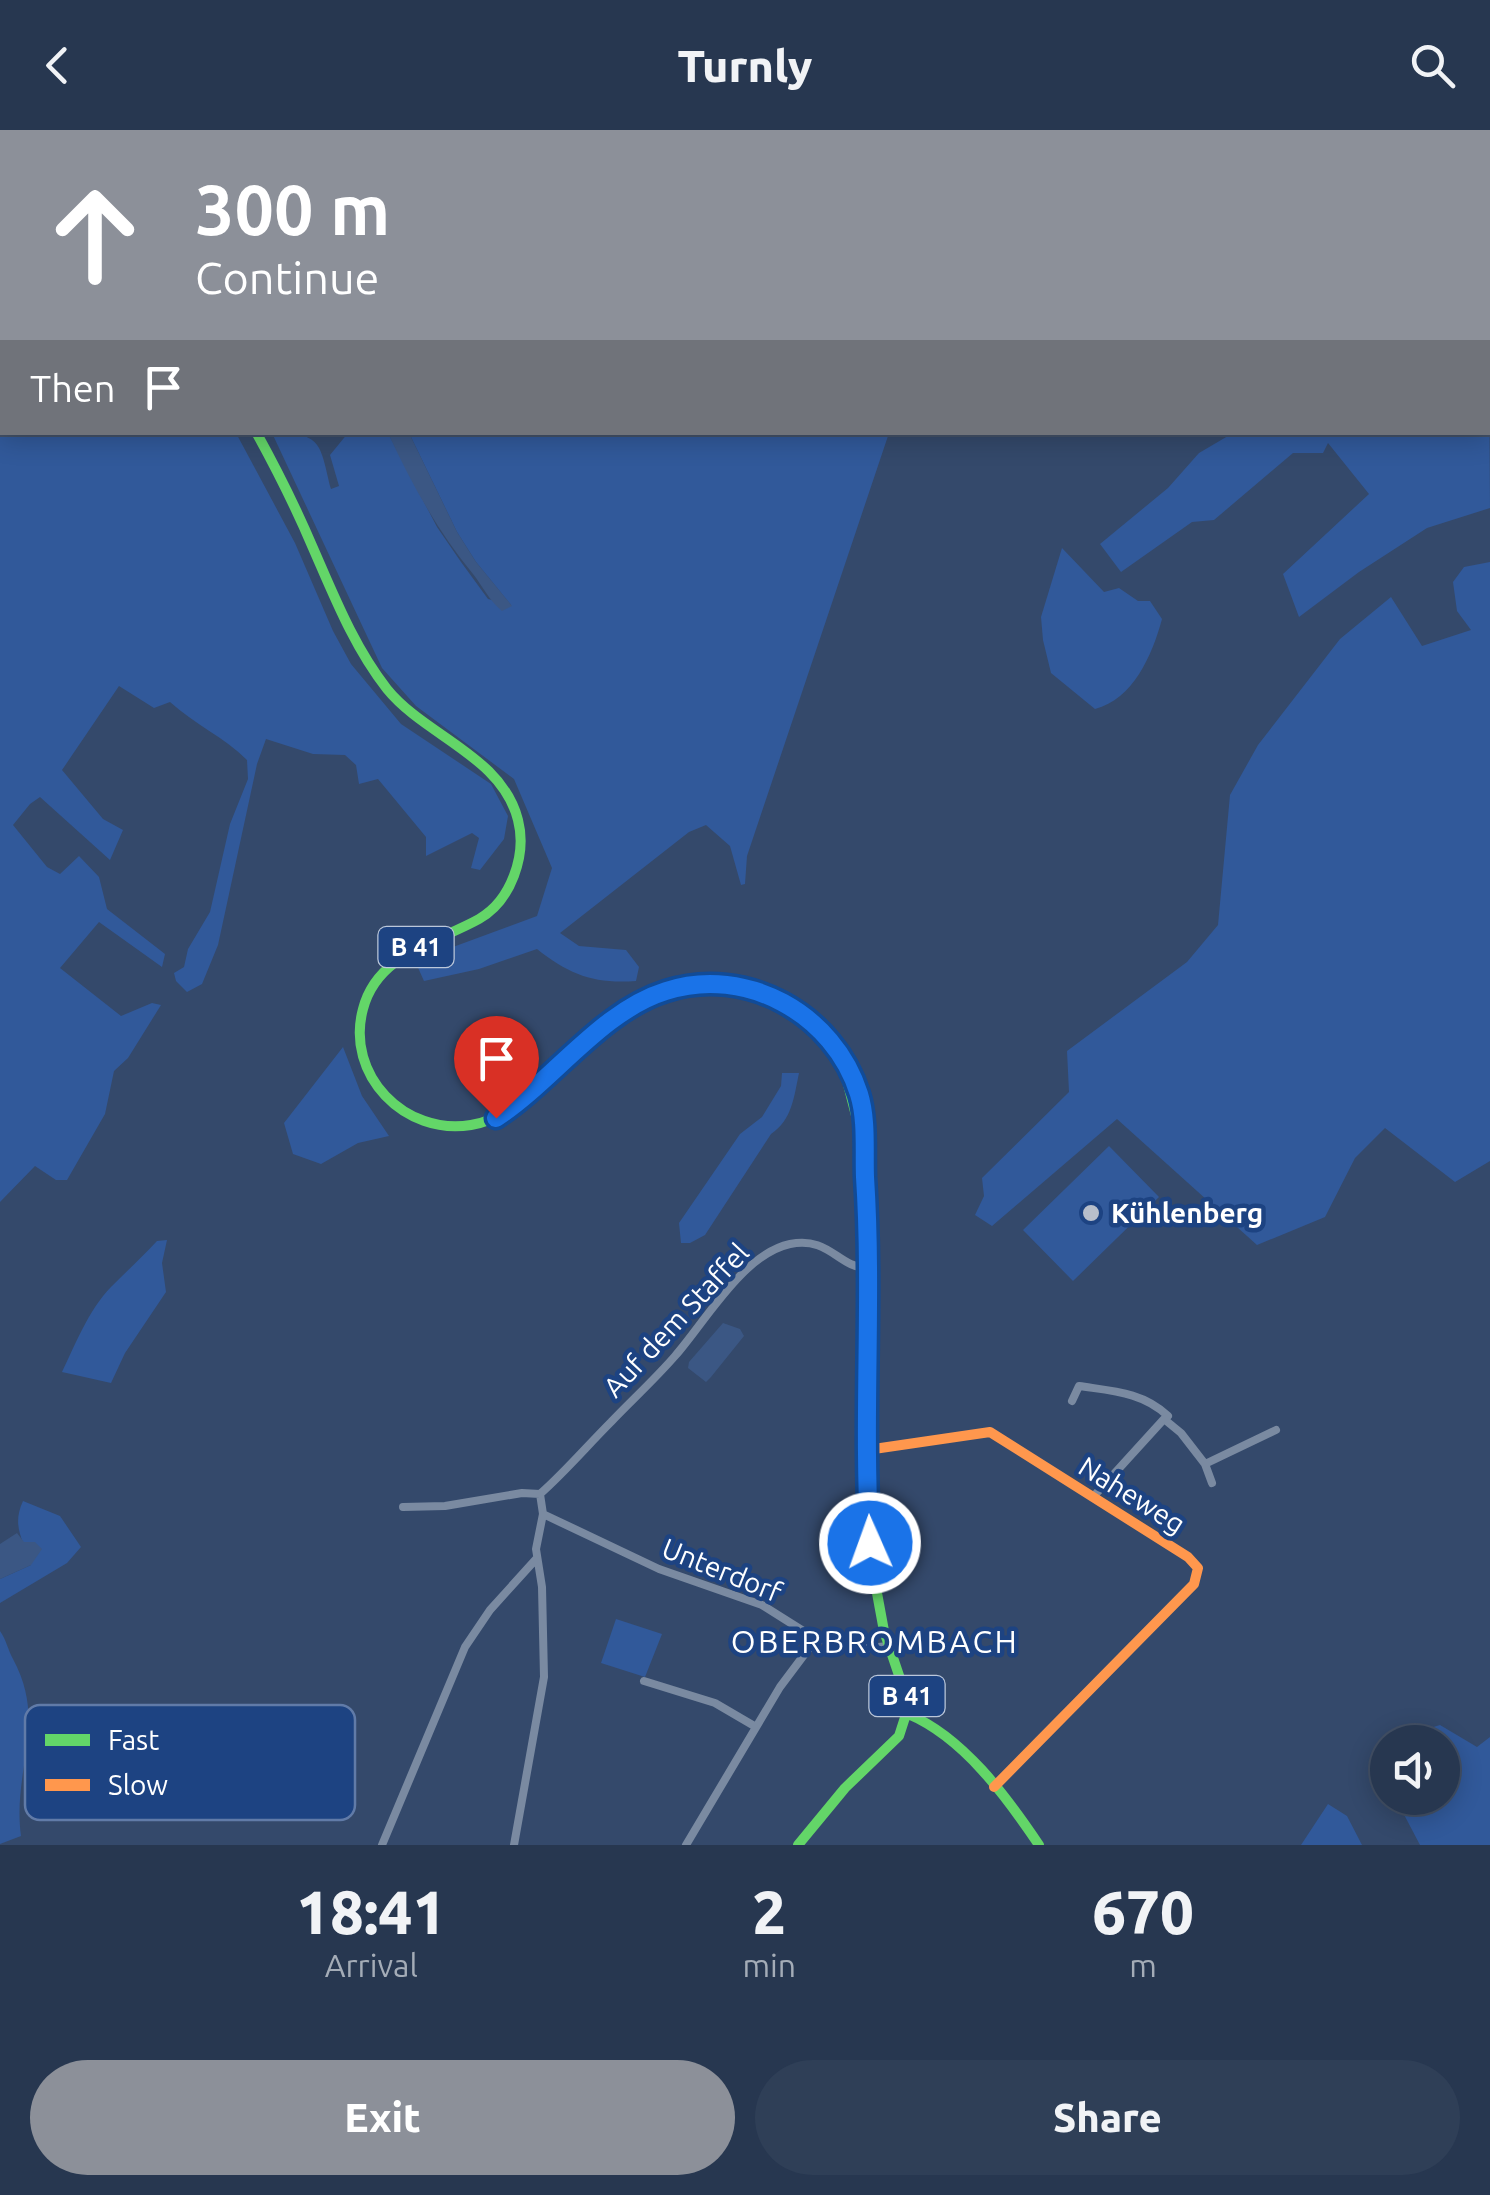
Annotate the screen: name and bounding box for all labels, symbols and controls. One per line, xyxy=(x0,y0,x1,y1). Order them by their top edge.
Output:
icon: back xyxy=(30,38,85,93)
icon: search xyxy=(1405,38,1460,93)
text: Turnly xyxy=(678,40,812,91)
icon: ahead xyxy=(30,170,160,300)
text: 300 m xyxy=(195,170,390,248)
text: Continue xyxy=(195,252,379,303)
icon: arrive xyxy=(136,360,191,415)
text: Then xyxy=(30,367,116,409)
road number: B 41 xyxy=(378,927,454,967)
pin xyxy=(454,1016,539,1119)
icon: arrive xyxy=(469,1031,524,1086)
place label: Kühlenberg xyxy=(1111,1197,1263,1228)
marker: Kühlenberg xyxy=(1080,1202,1102,1224)
street label: Auf dem Staffel xyxy=(597,1237,754,1403)
street label: Naheweg xyxy=(1074,1450,1191,1539)
position arrow xyxy=(818,1491,922,1595)
street label: Unterdorf xyxy=(658,1532,787,1608)
district label: OBERBROMBACH xyxy=(731,1623,1019,1659)
road number: B 41 xyxy=(870,1676,944,1716)
legend xyxy=(25,1705,355,1820)
text: Fast xyxy=(108,1724,159,1755)
map controls xyxy=(1370,1725,1460,1815)
button: sound xyxy=(1370,1725,1460,1815)
text: Slow xyxy=(108,1769,168,1800)
text: 18:41 xyxy=(296,1878,446,1945)
text: 2 xyxy=(752,1878,786,1945)
text: 670 xyxy=(1092,1878,1194,1945)
text: Arrival xyxy=(325,1947,418,1983)
text: min xyxy=(742,1947,796,1983)
text: m xyxy=(1129,1947,1157,1983)
button: Exit xyxy=(30,2060,735,2175)
button: Share xyxy=(755,2060,1460,2175)

